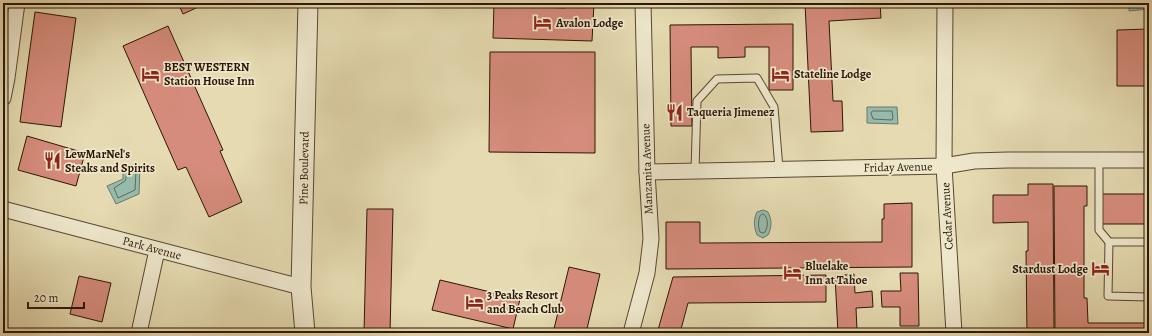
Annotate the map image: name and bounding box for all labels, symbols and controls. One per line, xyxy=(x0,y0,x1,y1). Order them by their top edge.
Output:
hotel icon: Avalon Lodge xyxy=(533,13,553,33)
place label: Avalon Lodge xyxy=(555,15,624,31)
place label: BEST WESTERN Station House Inn xyxy=(164,59,255,89)
hotel icon: BEST WESTERN Station House Inn xyxy=(141,64,161,84)
hotel icon: Stateline Lodge xyxy=(771,64,791,84)
place label: Stateline Lodge xyxy=(794,66,872,82)
restaurant icon: Taqueria Jimenez xyxy=(664,102,684,122)
place label: Taqueria Jimenez xyxy=(687,104,775,120)
street label: Manzanita Avenue xyxy=(637,123,657,215)
street label: Pine Boulevard xyxy=(295,130,313,205)
place label: LewMarNel's Steaks and Spirits xyxy=(65,146,155,176)
restaurant icon: LewMarNel's Steaks and Spirits xyxy=(42,151,62,171)
street label: Friday Avenue xyxy=(863,158,933,176)
street label: Cedar Avenue xyxy=(937,182,957,250)
street label: Park Avenue xyxy=(121,232,183,264)
place label: Bluelake Inn at Tahoe xyxy=(805,258,868,288)
hotel icon: Stardust Lodge xyxy=(1091,259,1111,279)
place label: Stardust Lodge xyxy=(1012,261,1088,277)
hotel icon: Bluelake Inn at Tahoe xyxy=(782,263,802,283)
scale bar xyxy=(28,284,84,310)
place label: 3 Peaks Resort and Beach Club xyxy=(487,287,564,317)
text: 20 m xyxy=(34,290,58,306)
hotel icon: 3 Peaks Resort and Beach Club xyxy=(464,292,484,312)

